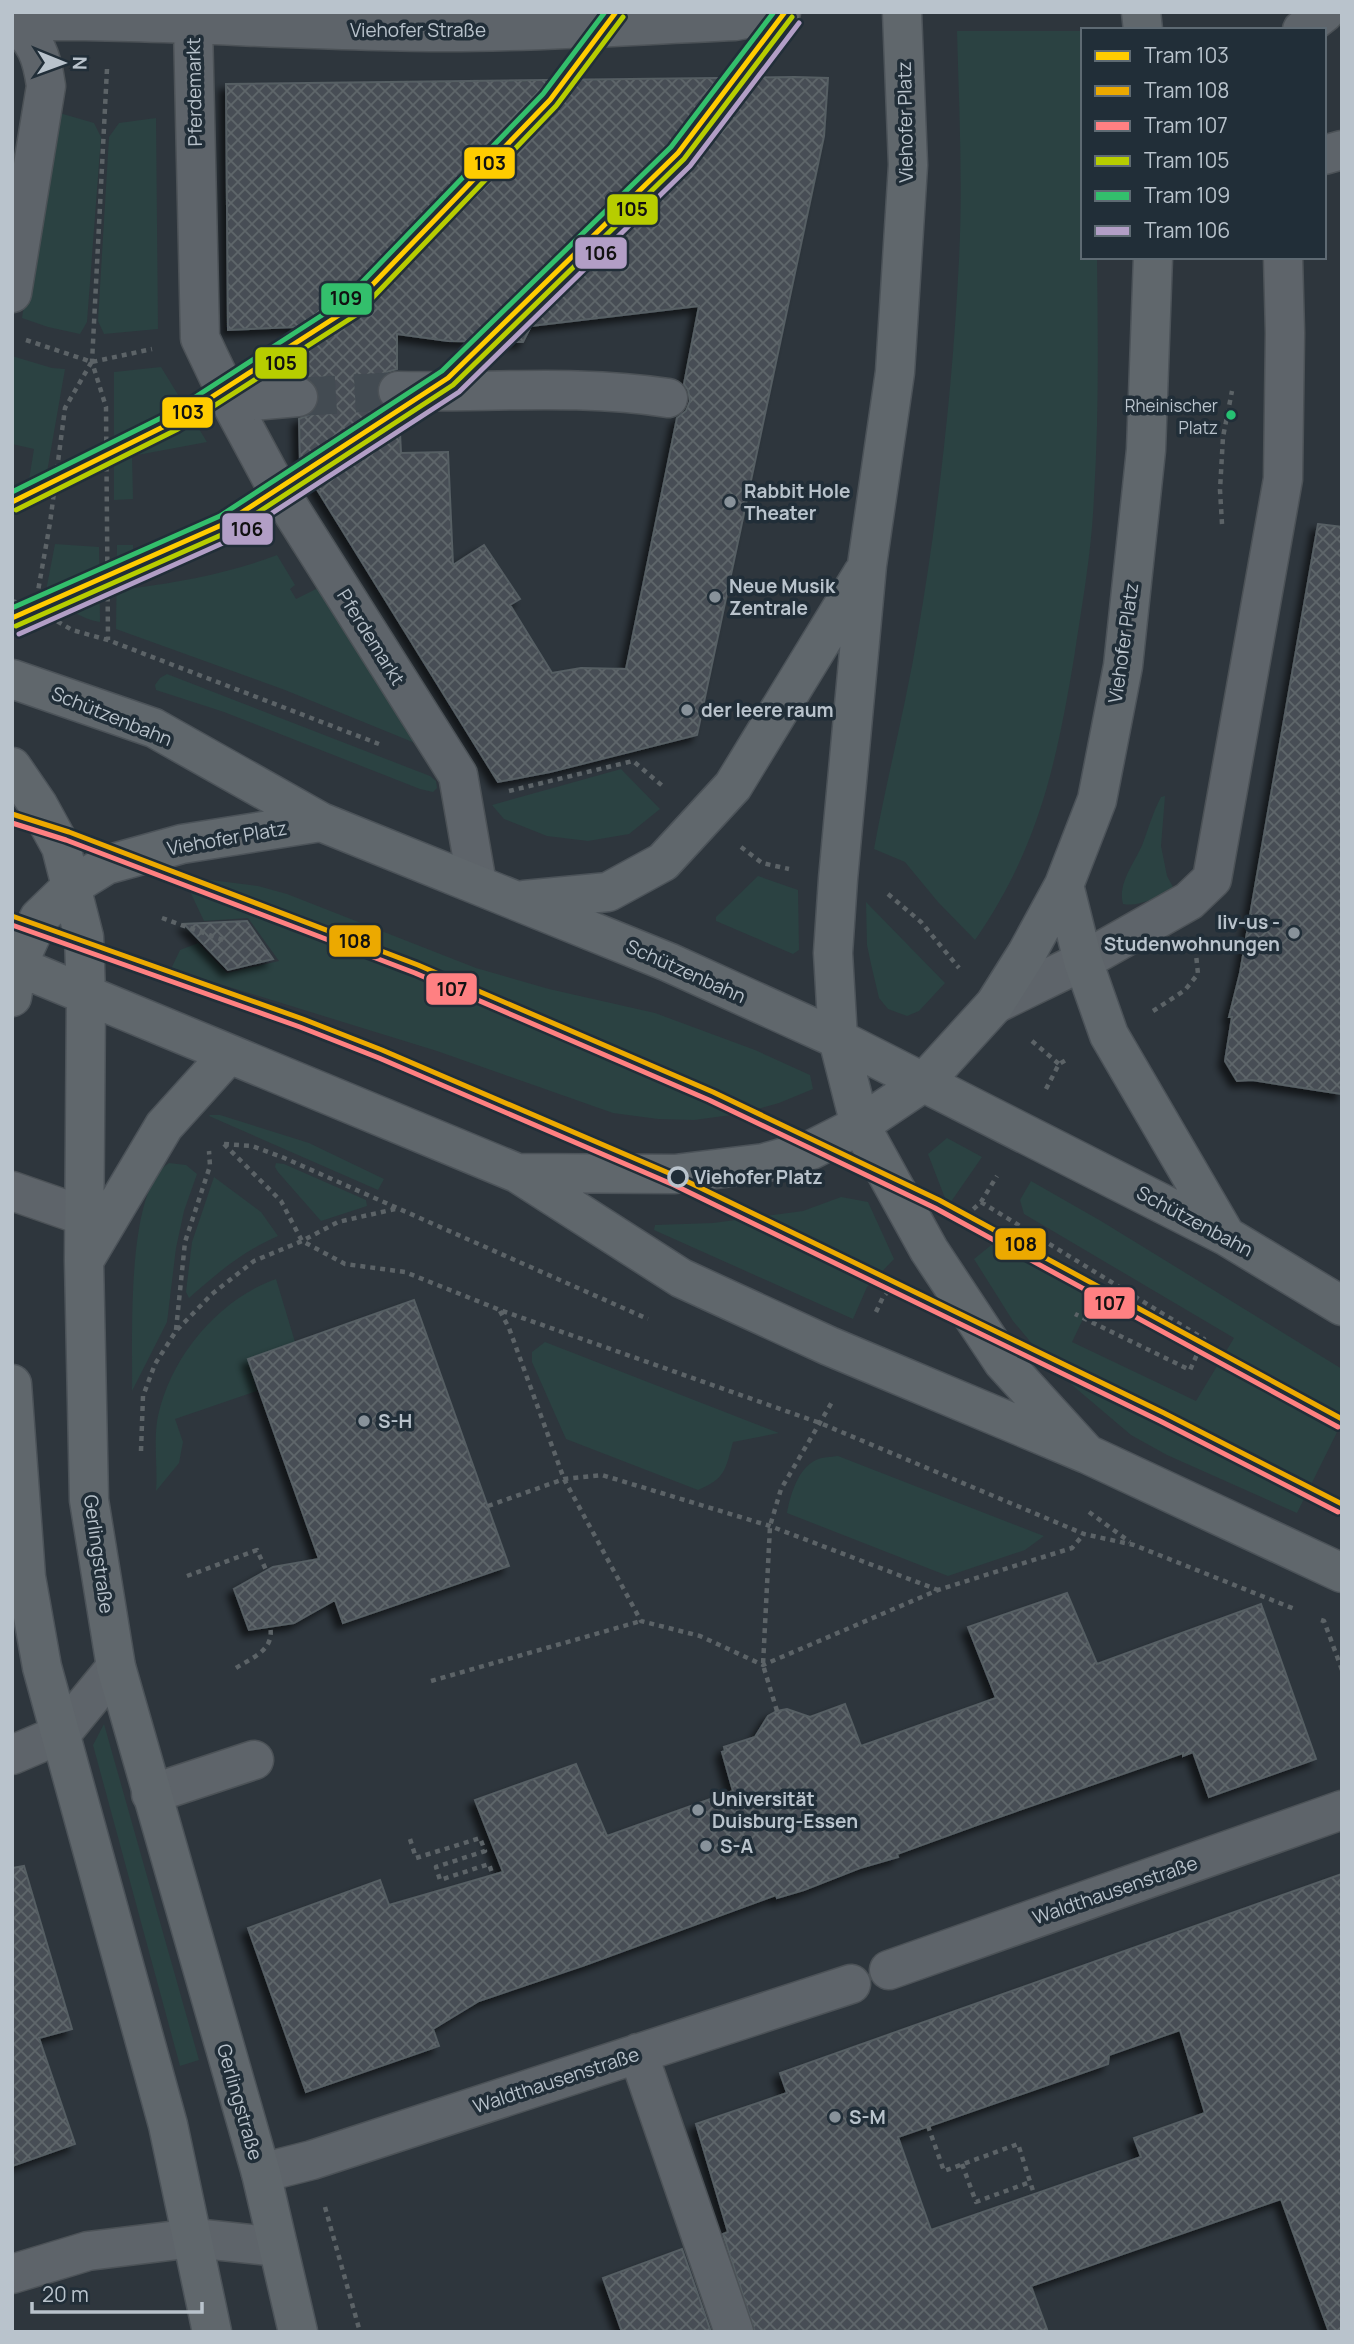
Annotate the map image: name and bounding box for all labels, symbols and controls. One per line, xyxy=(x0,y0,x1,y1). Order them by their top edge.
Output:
street label: Viehofer Straße xyxy=(350,17,486,43)
north arrow xyxy=(28,28,98,98)
legend xyxy=(1081,28,1326,259)
street label: Pferdemarkt xyxy=(180,37,208,147)
text: Tram 103 xyxy=(1144,41,1229,69)
text: N xyxy=(67,56,93,70)
street label: Viehofer Platz xyxy=(891,61,919,183)
text: Tram 108 xyxy=(1144,76,1230,104)
text: Tram 107 xyxy=(1144,111,1228,139)
line badge: 103 xyxy=(463,146,516,180)
text: Tram 105 xyxy=(1144,146,1229,174)
text: 103 xyxy=(474,150,506,176)
text: Tram 109 xyxy=(1144,181,1230,209)
line badge: 105 xyxy=(606,193,659,226)
text: 105 xyxy=(616,196,648,222)
text: Tram 106 xyxy=(1144,216,1230,244)
line badge: 106 xyxy=(574,236,628,270)
text: 106 xyxy=(585,240,617,266)
line badge: 109 xyxy=(320,282,373,316)
text: 109 xyxy=(330,285,362,311)
line badge: 105 xyxy=(254,346,308,380)
text: 105 xyxy=(265,350,297,376)
place label: Rheinischer Platz xyxy=(1125,394,1218,439)
line badge: 103 xyxy=(161,396,214,429)
text: 103 xyxy=(172,399,204,425)
marker: Rheinischer Platz xyxy=(1224,408,1238,422)
place label: Rabbit Hole Theater xyxy=(744,478,850,526)
marker: Rabbit Hole Theater xyxy=(722,494,738,510)
line badge: 106 xyxy=(221,512,274,546)
text: 106 xyxy=(231,516,263,542)
place label: Neue Musik Zentrale xyxy=(729,573,836,621)
street label: Viehofer Platz xyxy=(1102,581,1144,705)
street label: Pferdemarkt xyxy=(331,584,411,690)
marker: Neue Musik Zentrale xyxy=(707,589,723,605)
street label: Schützenbahn xyxy=(48,680,176,752)
place label: der leere raum xyxy=(701,697,834,723)
marker: der leere raum xyxy=(679,702,695,718)
street label: Viehofer Platz xyxy=(165,815,289,861)
place label: liv-us - Studenwohnungen xyxy=(1104,909,1280,957)
line badge: 108 xyxy=(328,924,382,958)
marker: liv-us - Studenwohnungen xyxy=(1286,925,1302,941)
text: 108 xyxy=(339,928,371,954)
street label: Schützenbahn xyxy=(622,933,750,1009)
line badge: 107 xyxy=(425,972,478,1006)
text: 107 xyxy=(437,976,467,1002)
place label: Viehofer Platz xyxy=(694,1164,823,1190)
marker: Viehofer Platz xyxy=(668,1167,688,1187)
street label: Schützenbahn xyxy=(1132,1179,1258,1263)
line badge: 108 xyxy=(994,1227,1047,1261)
text: 108 xyxy=(1005,1231,1037,1257)
line badge: 107 xyxy=(1083,1286,1136,1320)
text: 107 xyxy=(1095,1290,1125,1316)
place label: S-H xyxy=(378,1408,412,1434)
marker: S-H xyxy=(356,1413,372,1429)
street label: Gerlingstraße xyxy=(78,1493,120,1615)
place label: Universität Duisburg-Essen xyxy=(712,1786,858,1834)
marker: Universität Duisburg-Essen xyxy=(690,1802,706,1818)
place label: S-A xyxy=(720,1833,753,1859)
marker: S-A xyxy=(698,1838,714,1854)
street label: Waldthausenstraße xyxy=(1029,1850,1201,1930)
street label: Gerlingstraße xyxy=(211,2041,269,2163)
street label: Waldthausenstraße xyxy=(470,2041,642,2119)
place label: S-M xyxy=(849,2104,886,2130)
marker: S-M xyxy=(827,2109,843,2125)
scale bar xyxy=(32,2270,201,2314)
text: 20 m xyxy=(42,2280,89,2308)

